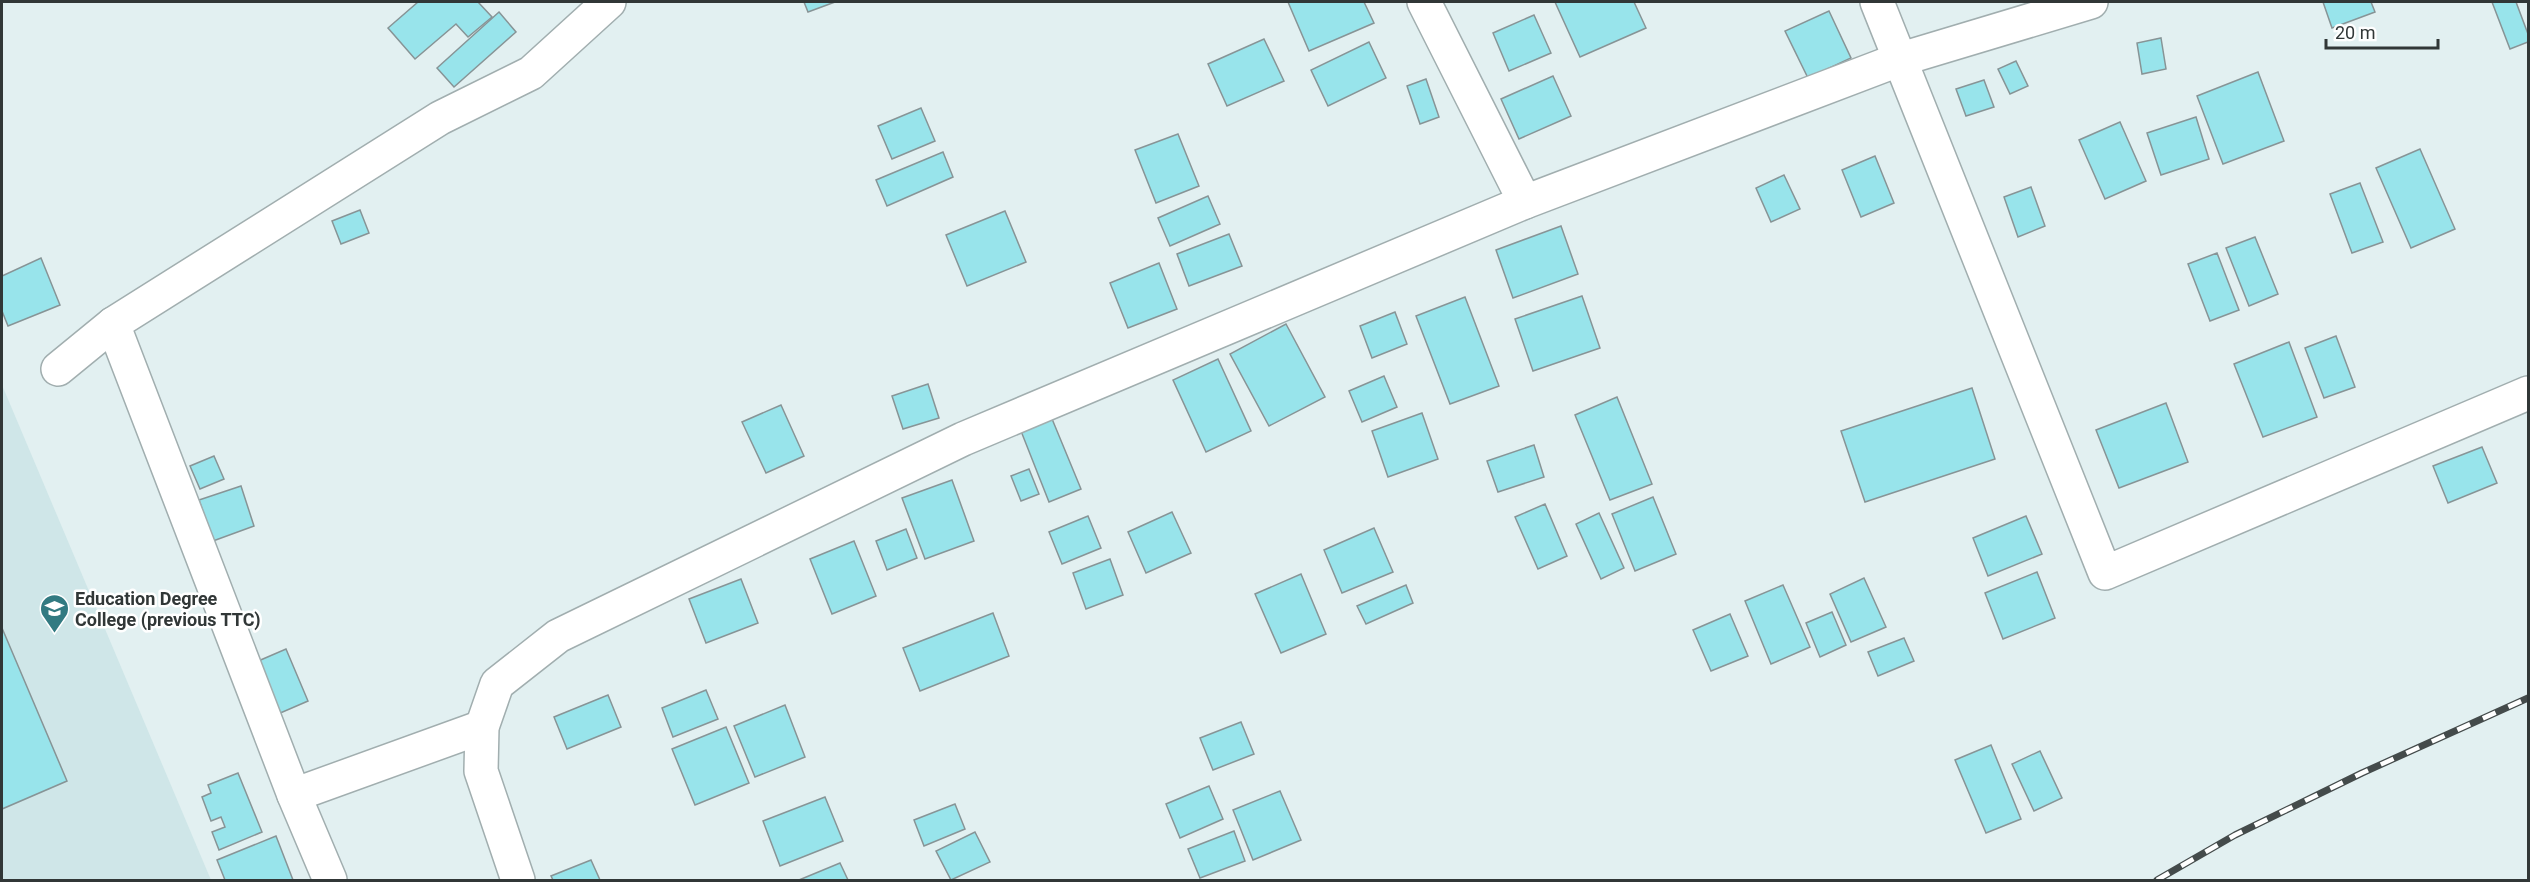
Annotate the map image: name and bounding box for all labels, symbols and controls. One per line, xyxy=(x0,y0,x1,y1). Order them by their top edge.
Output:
scale bar xyxy=(2326,12,2438,50)
text: 20 m xyxy=(2335,22,2375,43)
place label: Education Degree College (previous TTC) xyxy=(75,588,261,631)
school or university icon: Education Degree College (previous TTC) xyxy=(38,592,70,634)

